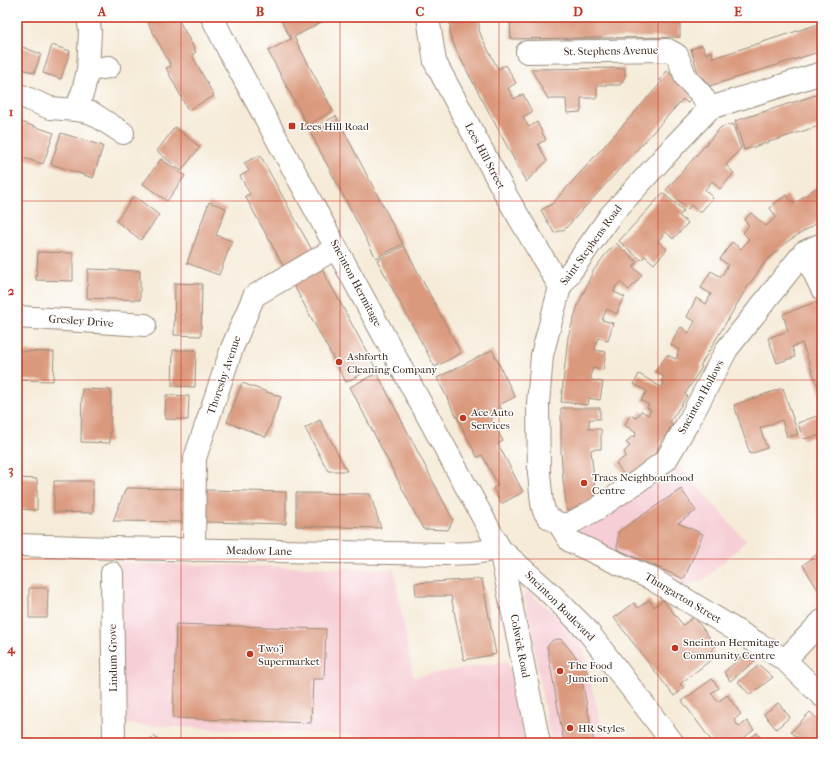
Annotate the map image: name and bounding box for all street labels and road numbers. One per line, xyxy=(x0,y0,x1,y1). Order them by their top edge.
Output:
street label: St. Stephens Avenue xyxy=(563,44,659,58)
street label: Lees Hill Street xyxy=(462,121,508,192)
street label: Saint Stephens Road xyxy=(557,201,625,288)
street label: Sneinton Hermitage xyxy=(328,237,385,329)
street label: Gresley Drive xyxy=(48,312,115,330)
street label: Thoresby Avenue xyxy=(204,333,244,416)
street label: Sneinton Hollows xyxy=(675,358,727,436)
street label: Meadow Lane xyxy=(226,544,293,558)
street label: Sneinton Boulevard xyxy=(522,568,598,644)
street label: Thurgarton Street xyxy=(642,570,724,626)
street label: Colwick Road xyxy=(507,613,533,680)
street label: Lindum Grove xyxy=(106,623,120,692)

